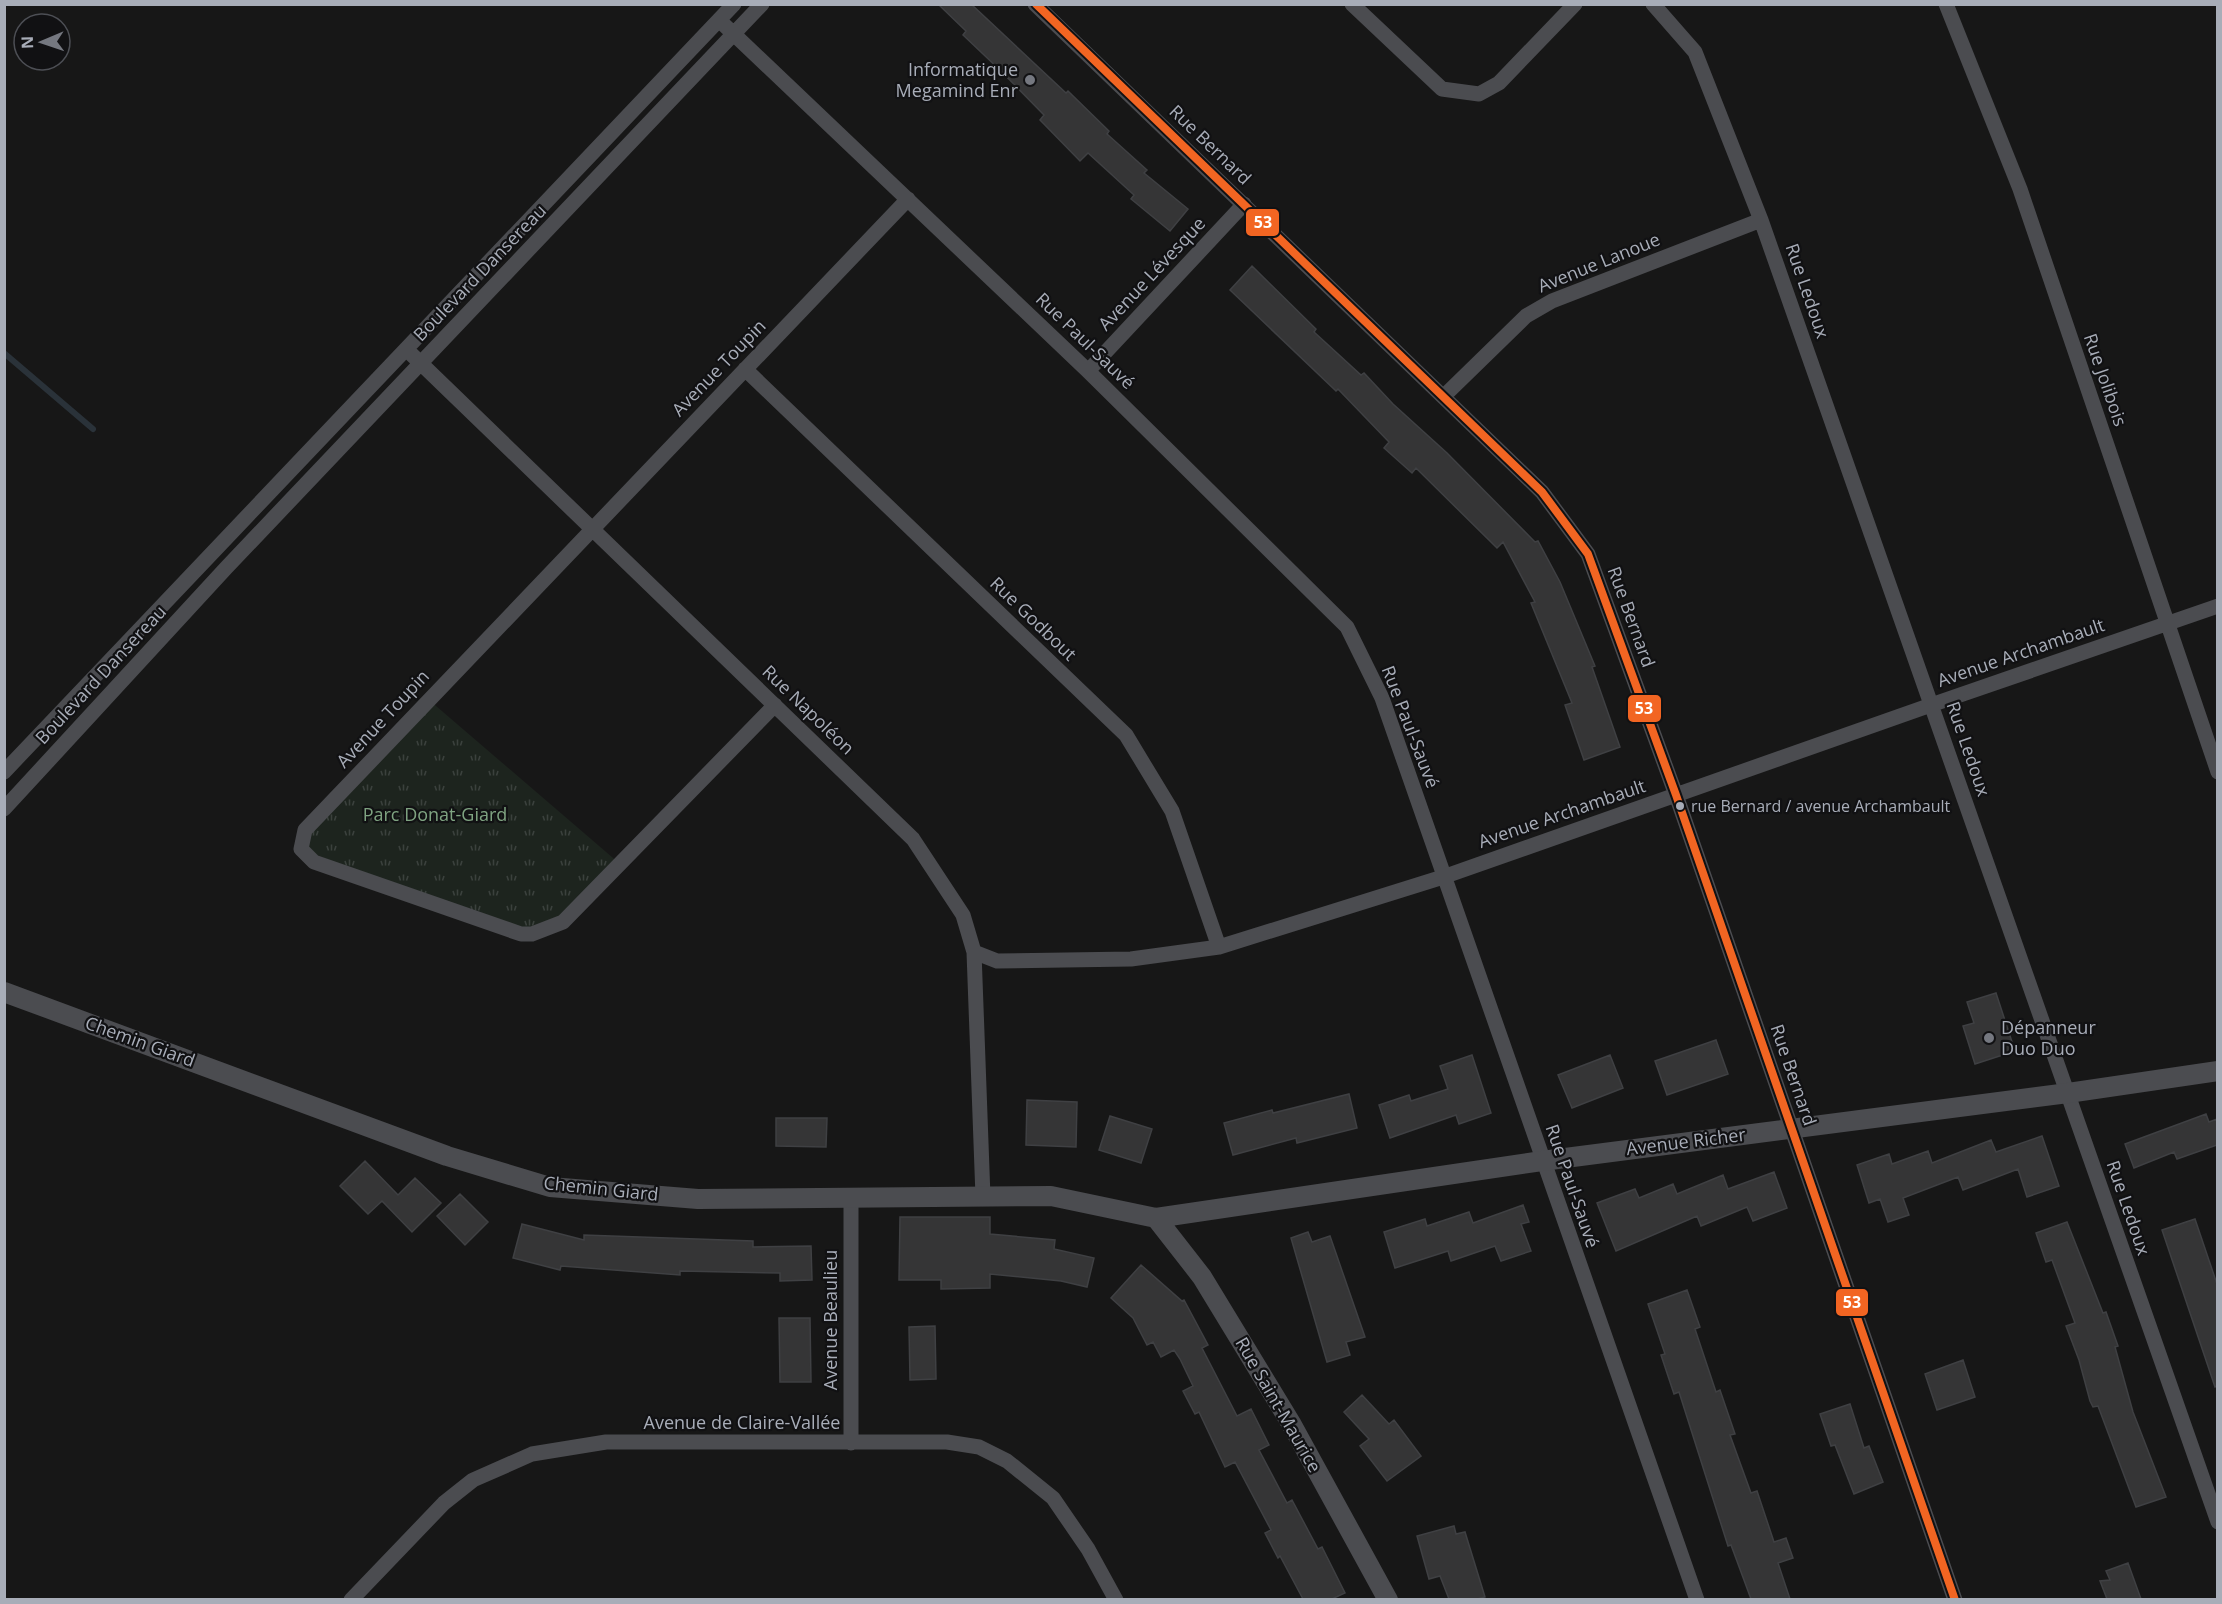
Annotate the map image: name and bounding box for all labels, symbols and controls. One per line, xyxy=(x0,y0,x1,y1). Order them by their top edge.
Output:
north arrow xyxy=(12,12,72,72)
text: N xyxy=(16,36,38,49)
place label: Informatique Megamind Enr xyxy=(896,57,1019,102)
marker: Informatique Megamind Enr xyxy=(1023,73,1037,87)
street label: Rue Bernard xyxy=(1164,99,1257,190)
street label: Boulevard Dansereau xyxy=(408,199,551,346)
line badge: 53 xyxy=(1245,208,1280,237)
street label: Avenue Lévesque xyxy=(1092,211,1210,335)
text: 53 xyxy=(1254,211,1272,233)
street label: Avenue Lanoue xyxy=(1534,227,1663,298)
street label: Rue Ledoux xyxy=(1781,240,1836,342)
street label: Rue Paul-Sauvé xyxy=(1031,287,1140,394)
street label: Avenue Toupin xyxy=(666,314,771,421)
street label: Rue Jolibois xyxy=(2079,330,2133,429)
street label: Rue Bernard xyxy=(1603,563,1661,670)
street label: Rue Godbout xyxy=(985,571,1082,666)
street label: Boulevard Dansereau xyxy=(30,600,171,749)
street label: Avenue Archambault xyxy=(1934,612,2108,692)
street label: Rue Napoléon xyxy=(758,659,860,759)
street label: Rue Paul-Sauvé xyxy=(1377,662,1445,791)
street label: Avenue Toupin xyxy=(331,664,434,772)
line badge: 53 xyxy=(1627,694,1662,723)
text: 53 xyxy=(1635,697,1653,719)
street label: Rue Ledoux xyxy=(1942,698,1997,800)
street label: Avenue Archambault xyxy=(1475,773,1649,853)
place label: rue Bernard / avenue Archambault xyxy=(1691,795,1951,817)
marker: rue Bernard / avenue Archambault xyxy=(1674,800,1686,812)
park label: Parc Donat-Giard xyxy=(363,802,507,826)
street label: Chemin Giard xyxy=(82,1010,199,1072)
place label: Dépanneur Duo Duo xyxy=(2001,1015,2096,1060)
street label: Rue Bernard xyxy=(1765,1021,1822,1128)
marker: Dépanneur Duo Duo xyxy=(1982,1031,1996,1045)
street label: Rue Paul-Sauvé xyxy=(1541,1121,1605,1251)
street label: Avenue Richer xyxy=(1625,1122,1748,1160)
street label: Rue Ledoux xyxy=(2102,1157,2157,1259)
street label: Chemin Giard xyxy=(542,1170,660,1206)
street label: Avenue Beaulieu xyxy=(818,1250,842,1390)
line badge: 53 xyxy=(1835,1288,1869,1317)
text: 53 xyxy=(1843,1291,1861,1313)
street label: Rue Saint-Maurice xyxy=(1230,1332,1327,1477)
street label: Avenue de Claire-Vallée xyxy=(644,1410,840,1434)

